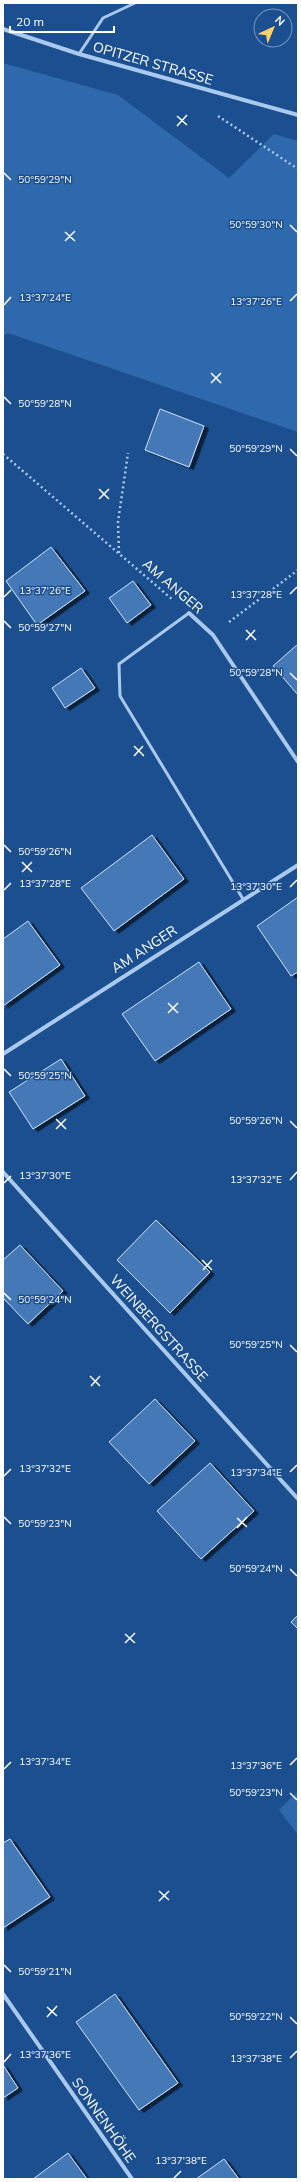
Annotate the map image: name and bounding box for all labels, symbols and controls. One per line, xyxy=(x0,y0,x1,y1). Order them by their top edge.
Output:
scale bar xyxy=(10,8,114,34)
north arrow xyxy=(253,8,293,48)
text: N xyxy=(272,13,288,29)
text: 20 m xyxy=(16,14,44,29)
street label: OPITZER STRASSE xyxy=(91,37,215,89)
text: 50°59'29"N xyxy=(18,173,72,186)
text: 50°59'30"N xyxy=(229,218,283,231)
text: 13°37'24"E xyxy=(19,291,71,304)
text: 13°37'26"E xyxy=(230,295,282,308)
text: 50°59'28"N xyxy=(18,397,72,410)
text: 50°59'29"N xyxy=(229,442,283,455)
street label: AM ANGER xyxy=(139,555,207,618)
text: 13°37'26"E xyxy=(19,584,71,597)
text: 13°37'28"E xyxy=(230,588,282,601)
text: 50°59'27"N xyxy=(18,621,72,634)
text: 50°59'28"N xyxy=(229,666,283,679)
text: 50°59'26"N xyxy=(18,845,72,858)
text: 13°37'28"E xyxy=(19,877,71,890)
text: 13°37'30"E xyxy=(230,880,282,893)
street label: AM ANGER xyxy=(108,921,181,977)
text: 50°59'25"N xyxy=(18,1069,72,1082)
text: 50°59'26"N xyxy=(229,1114,283,1127)
text: 13°37'30"E xyxy=(19,1169,71,1182)
text: 13°37'32"E xyxy=(230,1173,282,1186)
street label: WEINBERGSTRASSE xyxy=(106,1271,212,1385)
text: 50°59'24"N xyxy=(18,1293,72,1306)
text: 50°59'25"N xyxy=(229,1338,283,1351)
text: 13°37'32"E xyxy=(19,1462,71,1475)
text: 13°37'34"E xyxy=(230,1466,282,1479)
text: 50°59'23"N xyxy=(18,1517,72,1530)
text: 50°59'24"N xyxy=(229,1562,283,1575)
text: 13°37'34"E xyxy=(19,1755,71,1768)
text: 13°37'36"E xyxy=(230,1759,282,1772)
text: 50°59'23"N xyxy=(229,1786,283,1799)
text: 50°59'21"N xyxy=(18,1965,72,1978)
text: 50°59'22"N xyxy=(229,2010,283,2023)
text: 13°37'36"E xyxy=(19,2048,71,2061)
text: 13°37'38"E xyxy=(230,2052,282,2065)
street label: SONNENHÖHE xyxy=(68,2074,140,2166)
text: 13°37'38"E xyxy=(155,2154,207,2167)

